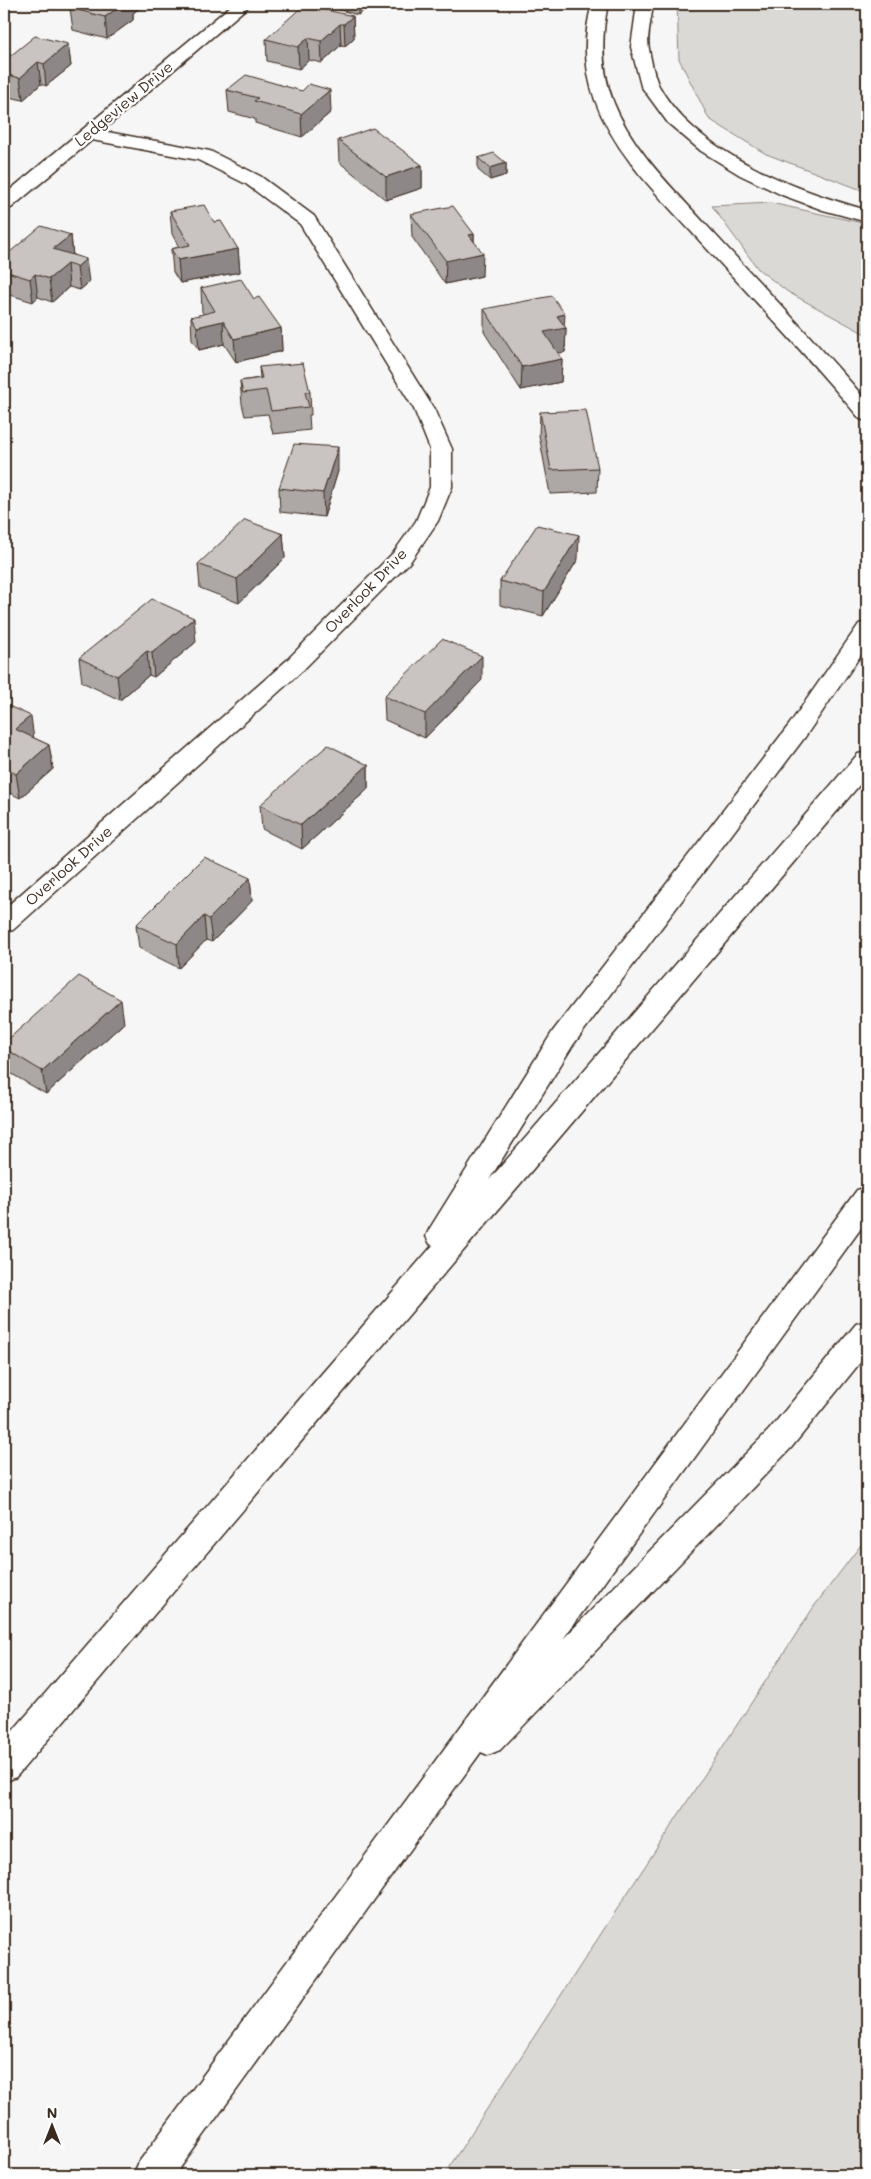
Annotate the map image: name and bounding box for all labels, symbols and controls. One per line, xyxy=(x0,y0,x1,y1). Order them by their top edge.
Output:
street label: Ledgeview Drive xyxy=(70,56,177,150)
street label: Overlook Drive xyxy=(320,544,411,637)
street label: Overlook Drive xyxy=(21,821,116,910)
north arrow xyxy=(28,2102,78,2152)
text: N xyxy=(47,2103,57,2122)

